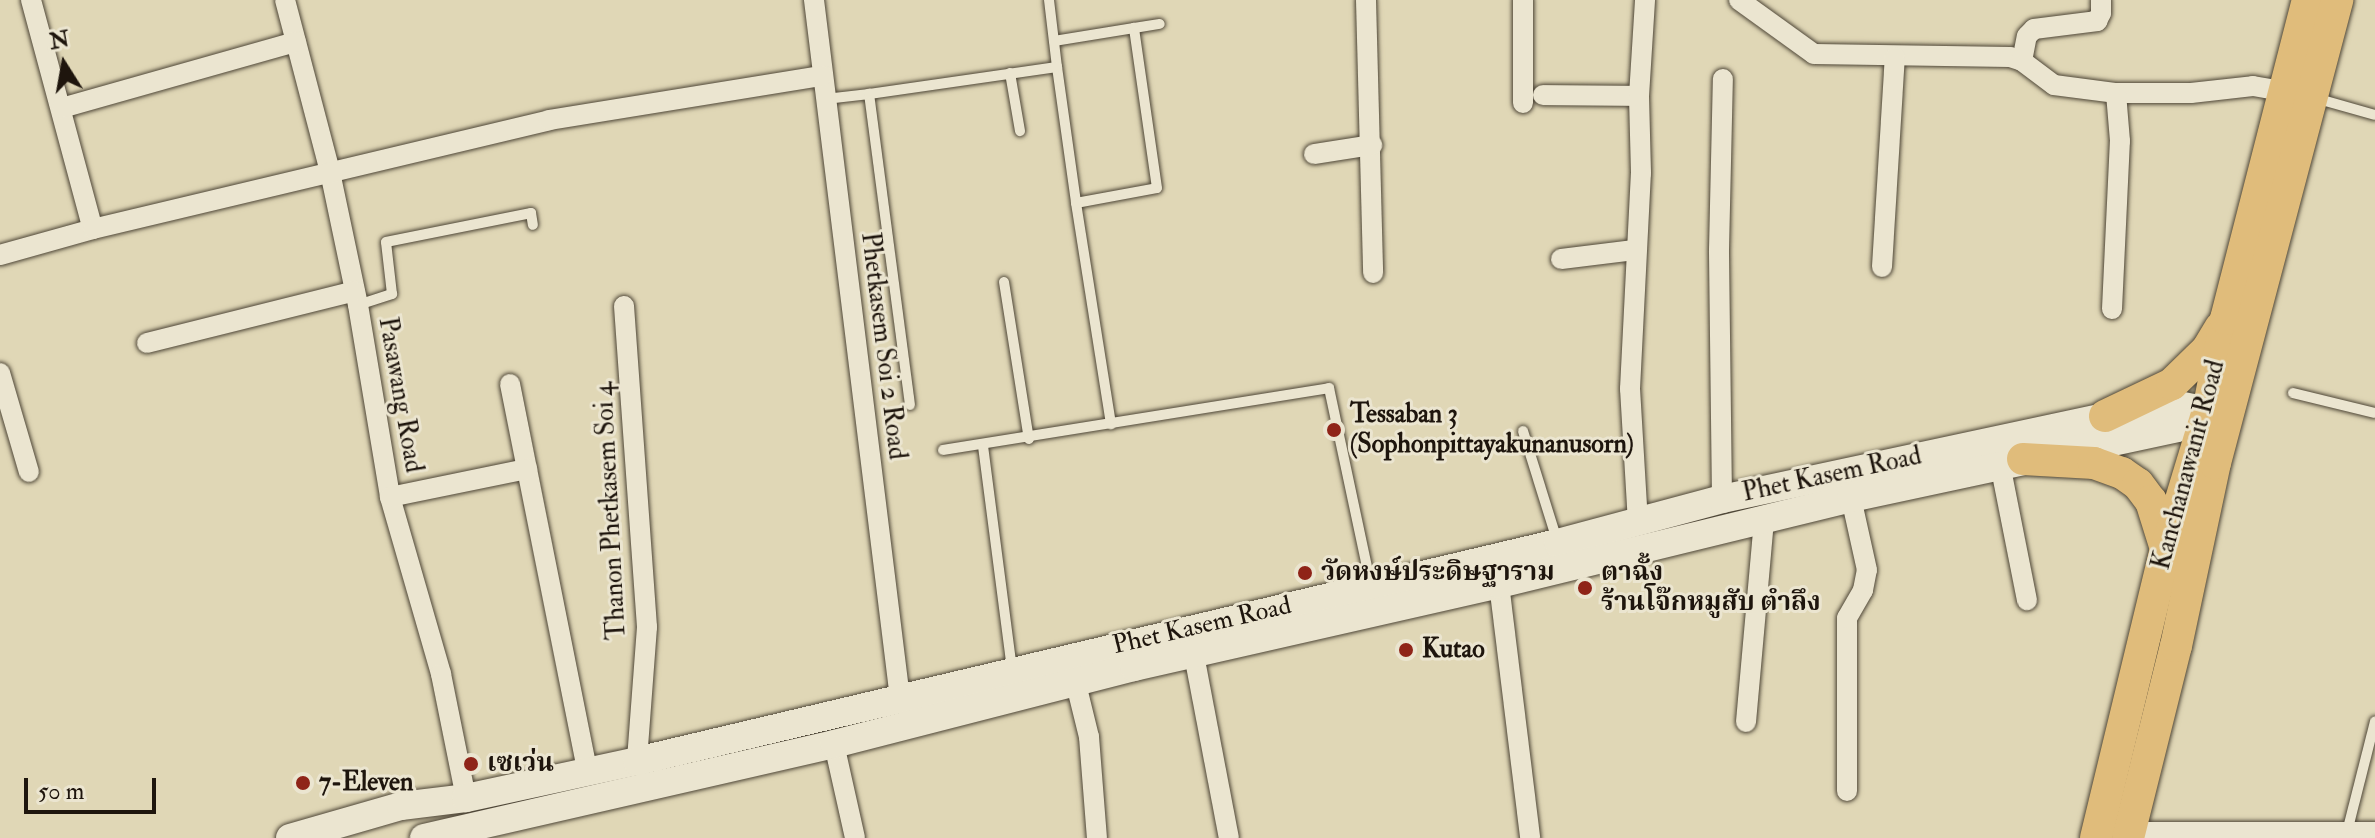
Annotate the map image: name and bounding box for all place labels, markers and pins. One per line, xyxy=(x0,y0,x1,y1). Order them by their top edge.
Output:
place label: Tessaban 3 (Sophonpittayakunanusorn) xyxy=(1350,399,1634,460)
marker: Tessaban 3 (Sophonpittayakunanusorn) xyxy=(1325,421,1343,439)
place label: วัดหงษ์ประดิษฐาราม xyxy=(1321,557,1555,589)
place label: ตาฉั้ง ร้านโจ๊กหมูสับ ตำลึง xyxy=(1601,557,1821,618)
marker: วัดหงษ์ประดิษฐาราม xyxy=(1296,564,1314,582)
marker: ตาฉั้ง ร้านโจ๊กหมูสับ ตำลึง xyxy=(1576,579,1594,597)
place label: Kutao xyxy=(1422,634,1485,666)
marker: Kutao xyxy=(1397,641,1415,659)
place label: เซเว่น xyxy=(487,748,554,780)
marker: เซเว่น xyxy=(462,755,480,773)
place label: 7-Eleven xyxy=(319,767,413,799)
marker: 7-Eleven xyxy=(294,774,312,792)

